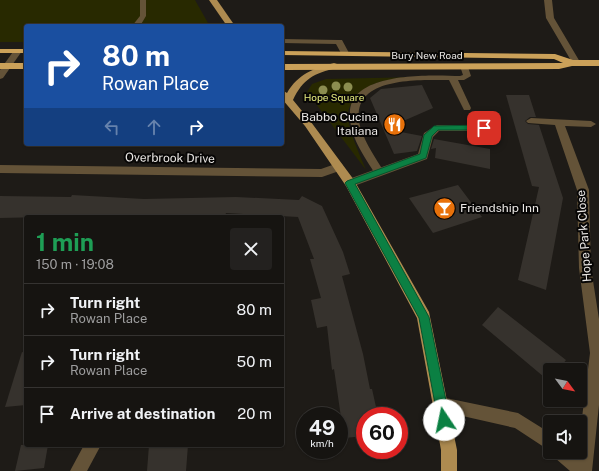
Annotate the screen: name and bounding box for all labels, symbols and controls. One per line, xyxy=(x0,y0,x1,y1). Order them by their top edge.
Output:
text: 80 m xyxy=(102,39,170,72)
icon: right xyxy=(36,40,88,92)
street label: Bury New Road xyxy=(391,49,463,61)
text: Rowan Place xyxy=(102,73,209,94)
park label: Hope Square xyxy=(304,91,365,103)
place label: Babbo Cucina Italiana xyxy=(301,110,378,138)
restaurant icon: Babbo Cucina Italiana xyxy=(381,111,407,137)
pin xyxy=(467,111,501,145)
icon: left xyxy=(101,116,123,138)
icon: ahead xyxy=(143,116,165,138)
icon: right xyxy=(185,116,207,138)
icon: arrive xyxy=(473,117,495,139)
street label: Overbrook Drive xyxy=(125,150,215,166)
street label: Hope Park Close xyxy=(574,189,594,283)
bar icon: Friendship Inn xyxy=(432,195,458,221)
place label: Friendship Inn xyxy=(460,201,539,215)
text: 1 min xyxy=(36,228,94,256)
button: close xyxy=(230,228,272,270)
text: 150 m · 19:08 xyxy=(36,257,114,272)
text: Turn right xyxy=(70,294,140,311)
icon: right xyxy=(36,299,58,321)
text: 80 m xyxy=(237,301,272,318)
text: Rowan Place xyxy=(70,311,147,326)
text: Turn right xyxy=(70,346,140,363)
icon: right xyxy=(36,351,58,373)
text: 50 m xyxy=(237,353,272,370)
text: Rowan Place xyxy=(70,363,147,378)
north arrow xyxy=(543,363,587,407)
map controls xyxy=(543,363,587,459)
position arrow xyxy=(423,399,465,441)
icon: arrive xyxy=(36,403,58,425)
text: Arrive at destination xyxy=(70,405,215,422)
text: 20 m xyxy=(237,405,272,422)
speed limit sign: 60 xyxy=(356,407,408,459)
button: sound xyxy=(543,415,587,459)
text: 49 xyxy=(309,416,335,440)
text: km/h xyxy=(310,437,334,449)

